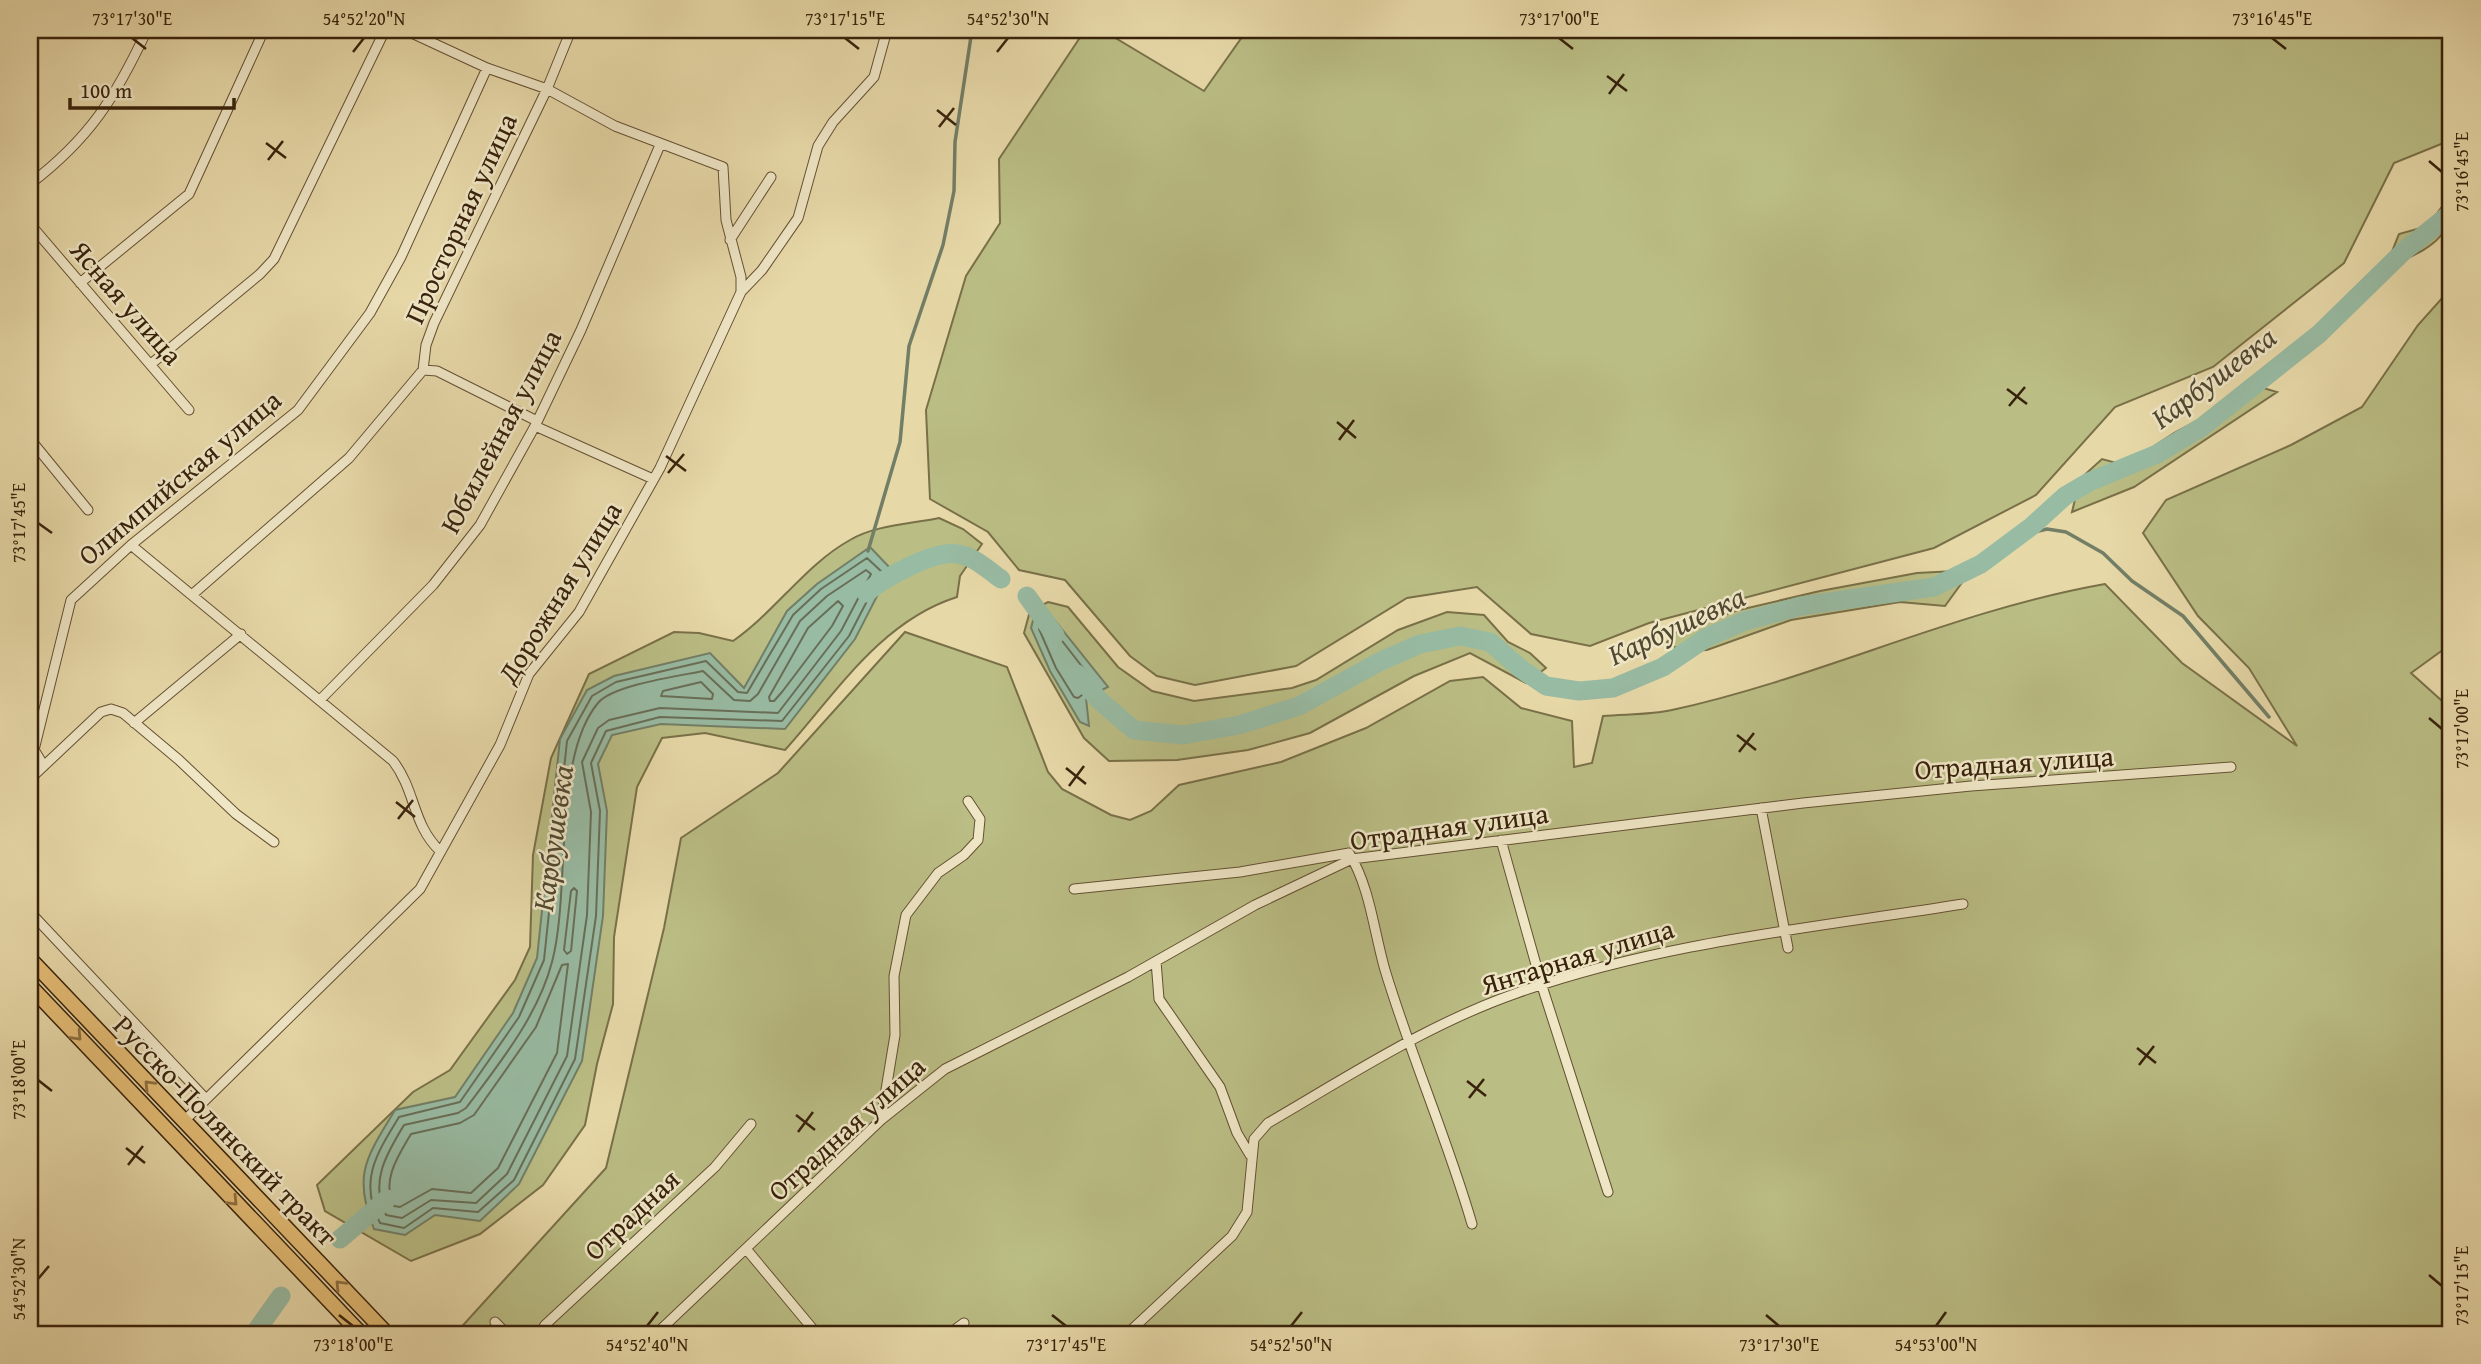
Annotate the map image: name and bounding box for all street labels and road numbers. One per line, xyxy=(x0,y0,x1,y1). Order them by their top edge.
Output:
street label: Просторная улица xyxy=(393,105,527,330)
street label: Ясная улица xyxy=(60,230,194,374)
street label: Юбилейная улица xyxy=(429,321,571,540)
street label: Олимпийская улица xyxy=(68,379,290,574)
street label: Дорожная улица xyxy=(486,493,632,692)
street label: Отрадная улица xyxy=(1913,735,2116,789)
street label: Отрадная улица xyxy=(1347,792,1551,860)
street label: Янтарная улица xyxy=(1474,907,1679,1005)
street label: Русско-Полянский тракт xyxy=(104,1005,348,1255)
street label: Отрадная улица xyxy=(758,1046,934,1210)
street label: Отрадная xyxy=(574,1159,688,1269)

